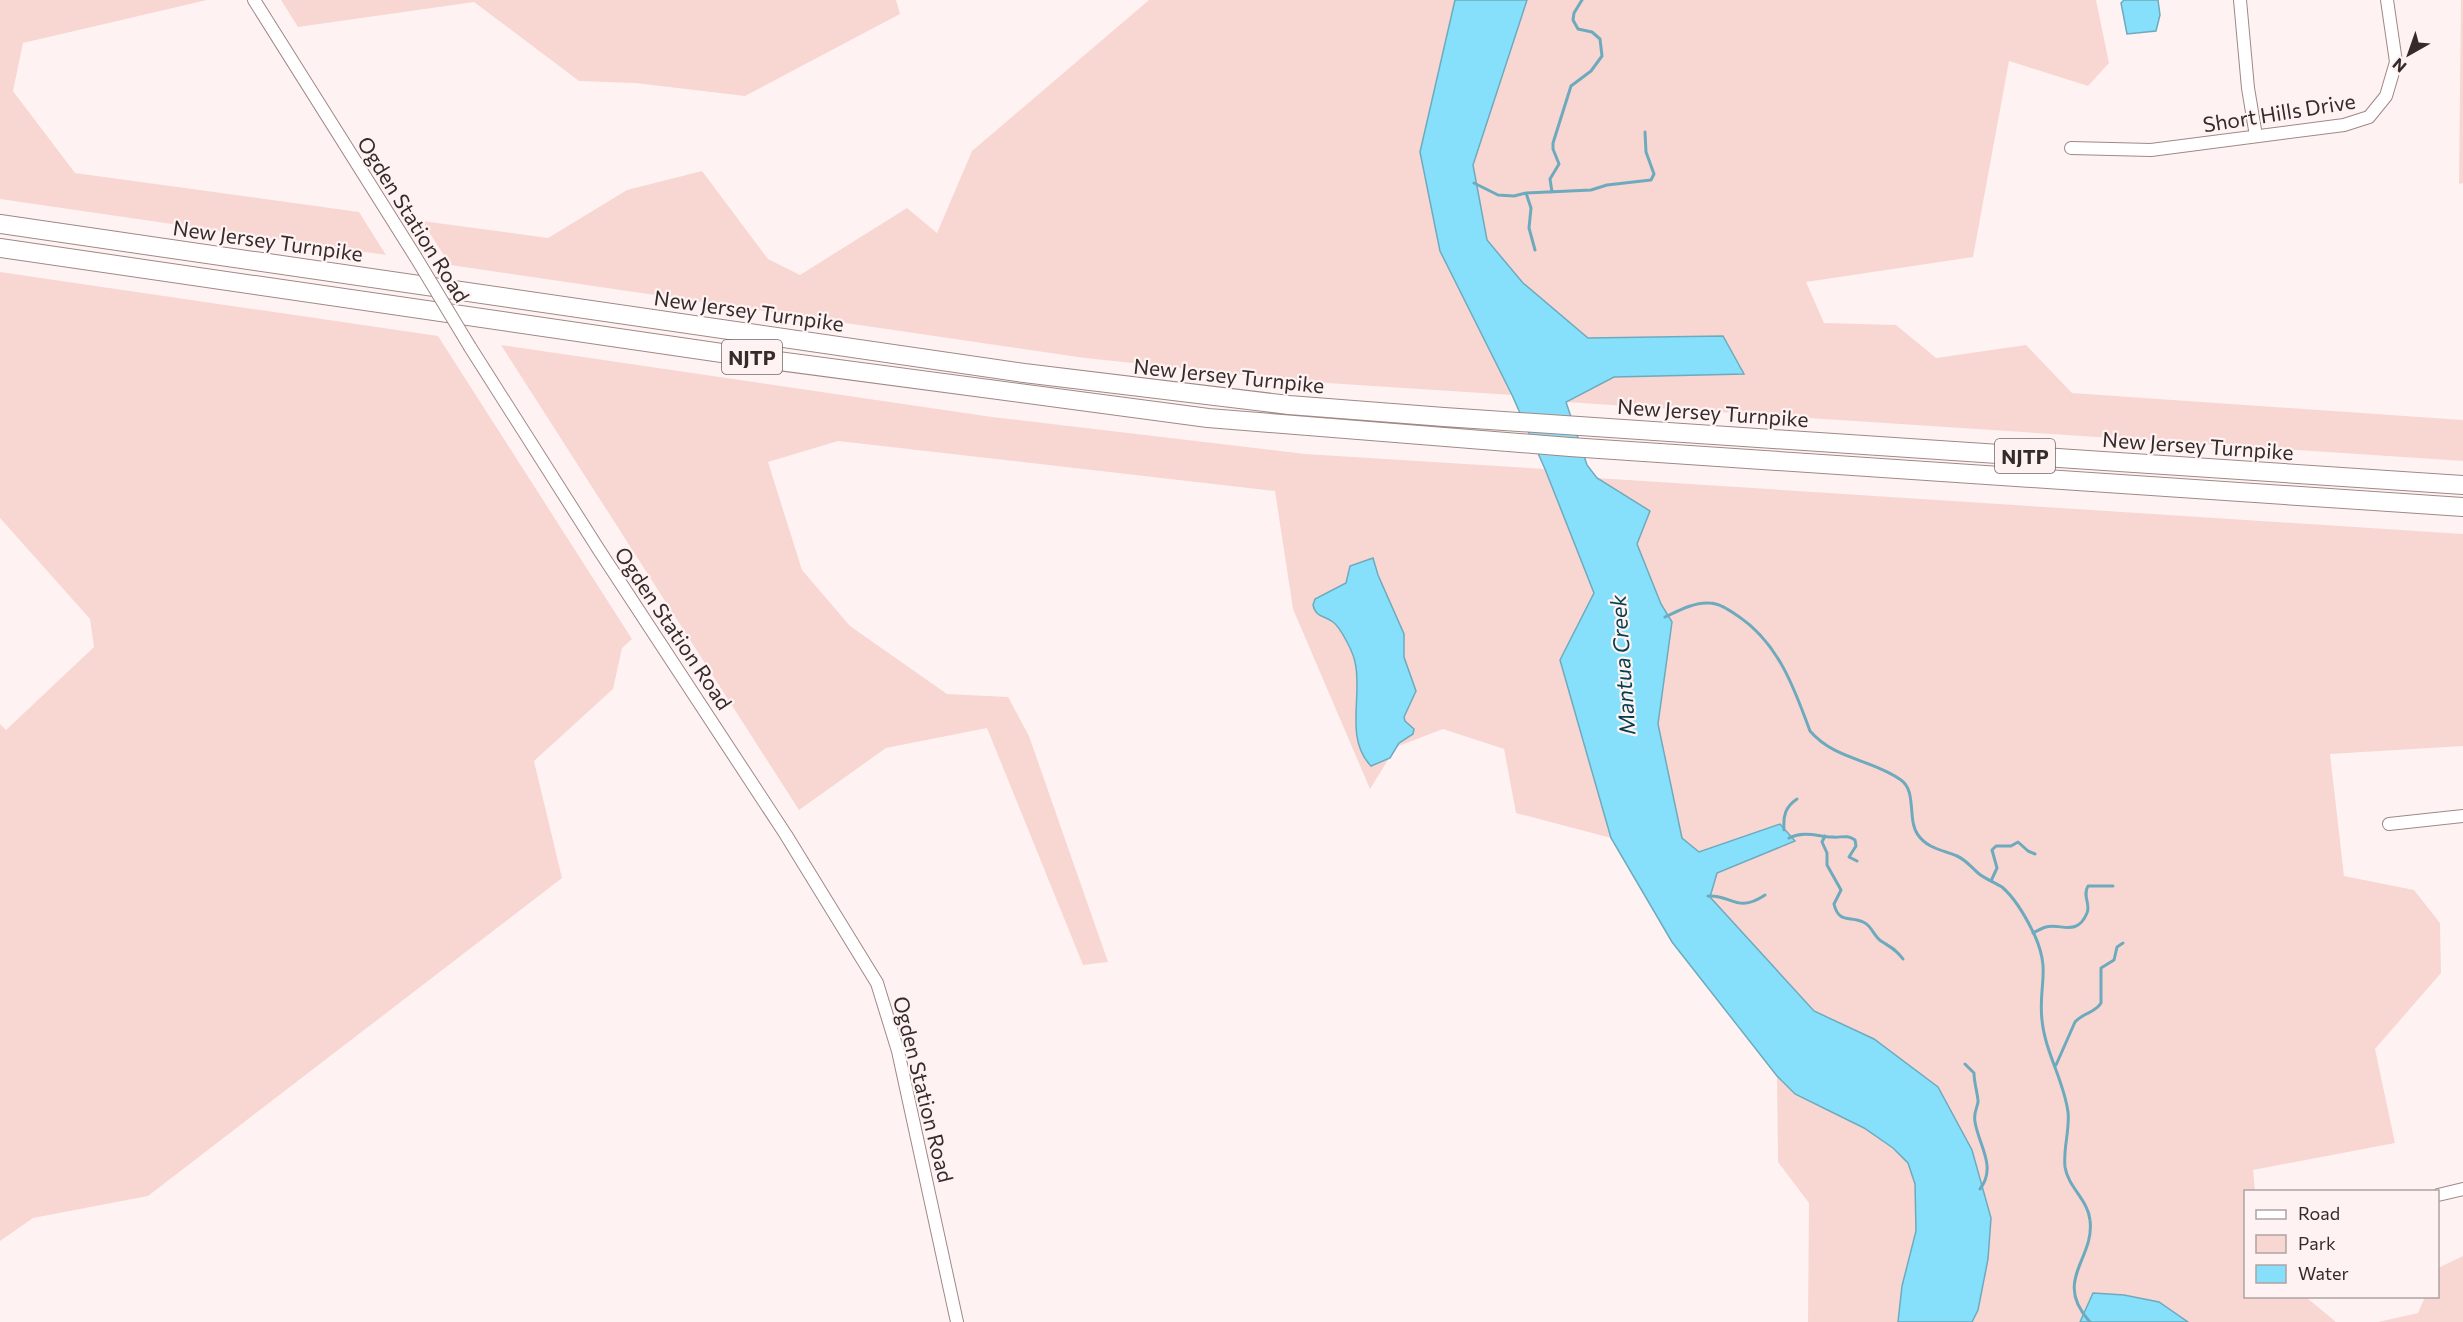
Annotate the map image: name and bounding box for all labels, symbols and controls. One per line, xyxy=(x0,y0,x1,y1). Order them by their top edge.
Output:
north arrow xyxy=(2379,24,2439,84)
text: N xyxy=(2388,55,2410,77)
street label: Short Hills Drive xyxy=(2201,88,2357,136)
street label: Ogden Station Road xyxy=(353,131,475,307)
street label: New Jersey Turnpike xyxy=(171,214,365,266)
street label: New Jersey Turnpike xyxy=(652,284,846,336)
road number: NJTP xyxy=(722,340,782,374)
street label: New Jersey Turnpike xyxy=(1132,353,1326,397)
street label: New Jersey Turnpike xyxy=(1617,393,1809,431)
street label: New Jersey Turnpike xyxy=(2102,426,2294,464)
road number: NJTP xyxy=(1995,439,2055,473)
street label: Ogden Station Road xyxy=(610,542,738,714)
water label: Mantua Creek xyxy=(1604,593,1640,736)
street label: Ogden Station Road xyxy=(889,993,959,1185)
legend xyxy=(2244,1190,2439,1298)
text: Road xyxy=(2298,1202,2340,1224)
text: Park xyxy=(2298,1232,2336,1254)
text: Water xyxy=(2298,1262,2349,1284)

